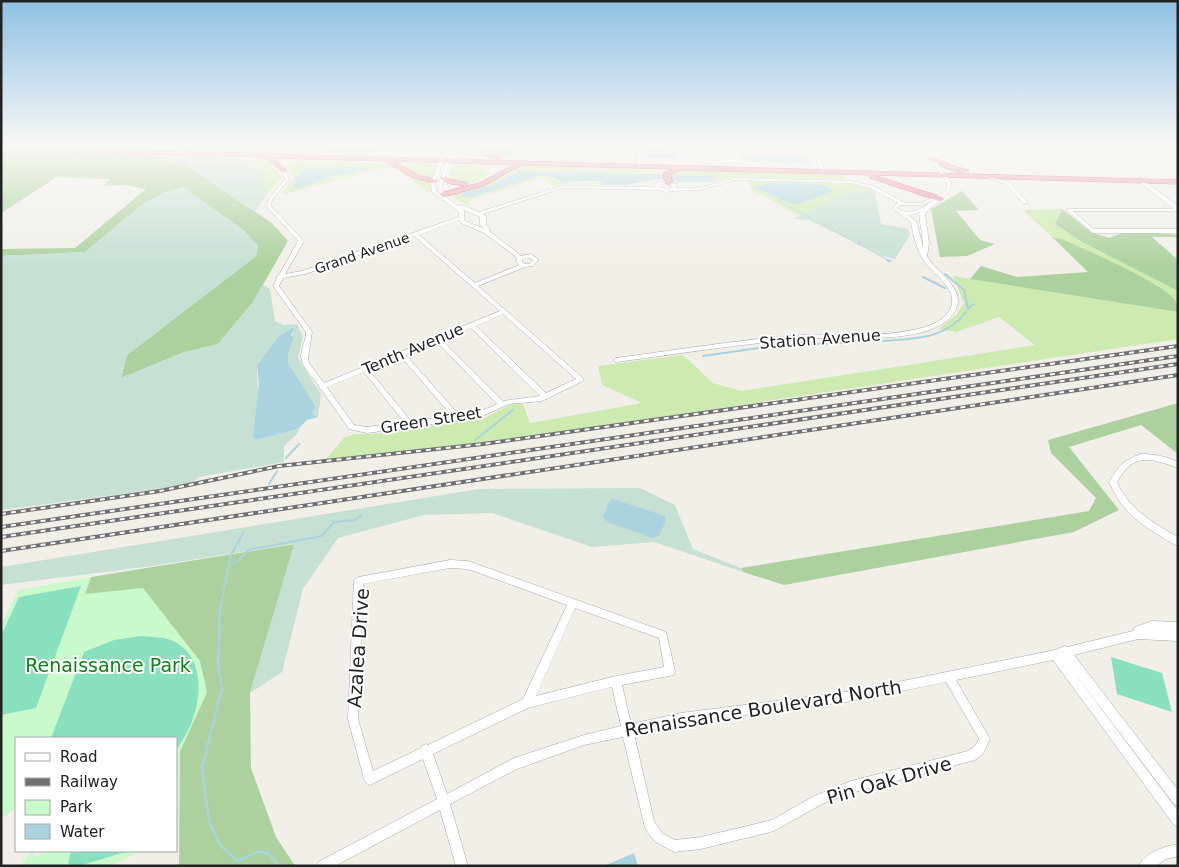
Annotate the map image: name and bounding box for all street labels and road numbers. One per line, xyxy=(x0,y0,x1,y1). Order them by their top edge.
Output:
street label: Grand Avenue xyxy=(312,229,412,277)
street label: Tenth Avenue xyxy=(359,319,466,379)
street label: Station Avenue xyxy=(759,325,881,353)
street label: Green Street xyxy=(379,403,483,437)
street label: Azalea Drive xyxy=(343,587,373,709)
street label: Renaissance Boulevard North xyxy=(623,675,903,741)
street label: Pin Oak Drive xyxy=(824,752,954,808)

